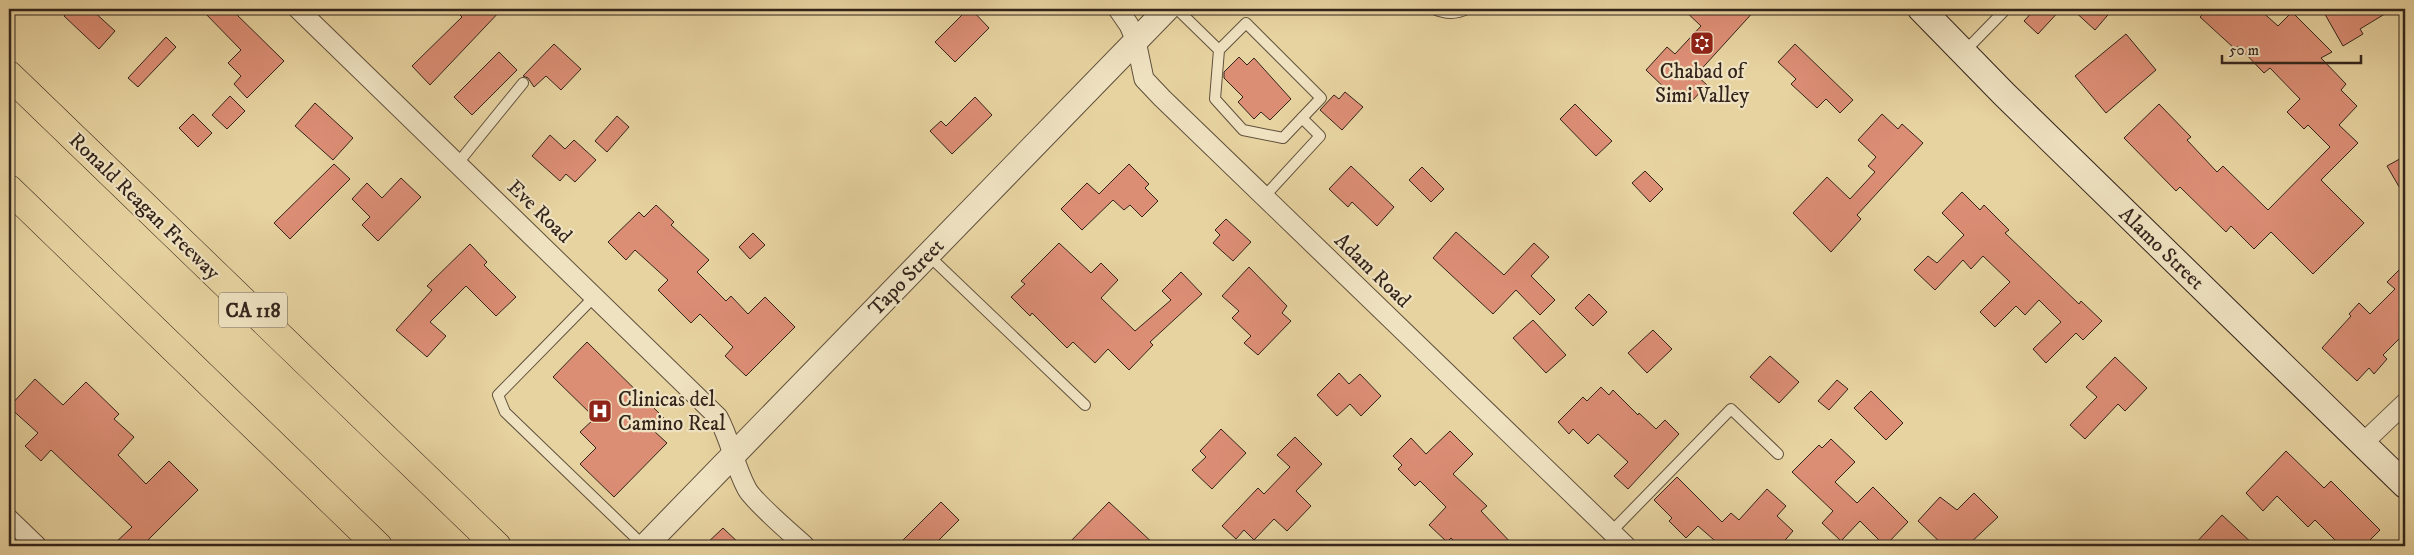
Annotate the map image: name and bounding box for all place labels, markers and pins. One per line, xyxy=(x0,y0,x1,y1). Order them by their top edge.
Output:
synagogue icon: Chabad of Simi Valley xyxy=(1689,30,1715,56)
place label: Chabad of Simi Valley xyxy=(1655,59,1750,109)
place label: Clinicas del Camino Real xyxy=(618,387,726,437)
hospital icon: Clinicas del Camino Real xyxy=(587,398,613,424)

